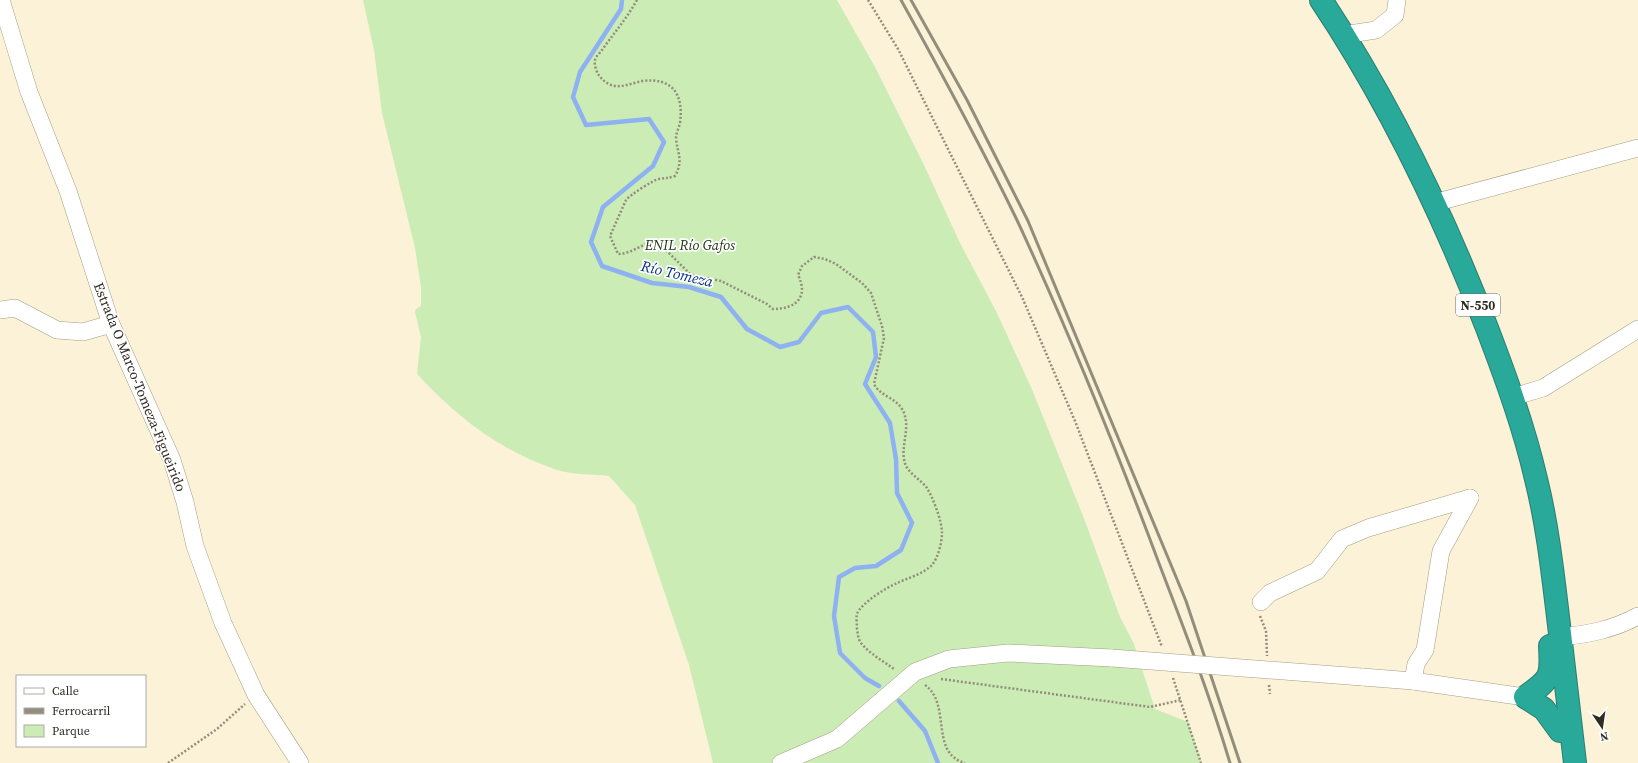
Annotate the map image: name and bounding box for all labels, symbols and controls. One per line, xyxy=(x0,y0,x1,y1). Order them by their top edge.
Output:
park label: ENIL Río Gafos xyxy=(644,235,736,255)
water label: Río Tomeza xyxy=(638,255,715,292)
street label: Estrada O Marco-Tomeza-Figueirido xyxy=(89,279,191,495)
road number: N-550 xyxy=(1456,294,1500,316)
legend xyxy=(16,675,146,747)
text: Calle xyxy=(52,683,79,699)
text: Ferrocarril xyxy=(52,703,111,719)
north arrow xyxy=(1582,707,1622,747)
text: Parque xyxy=(52,723,90,739)
text: N xyxy=(1599,728,1610,744)

